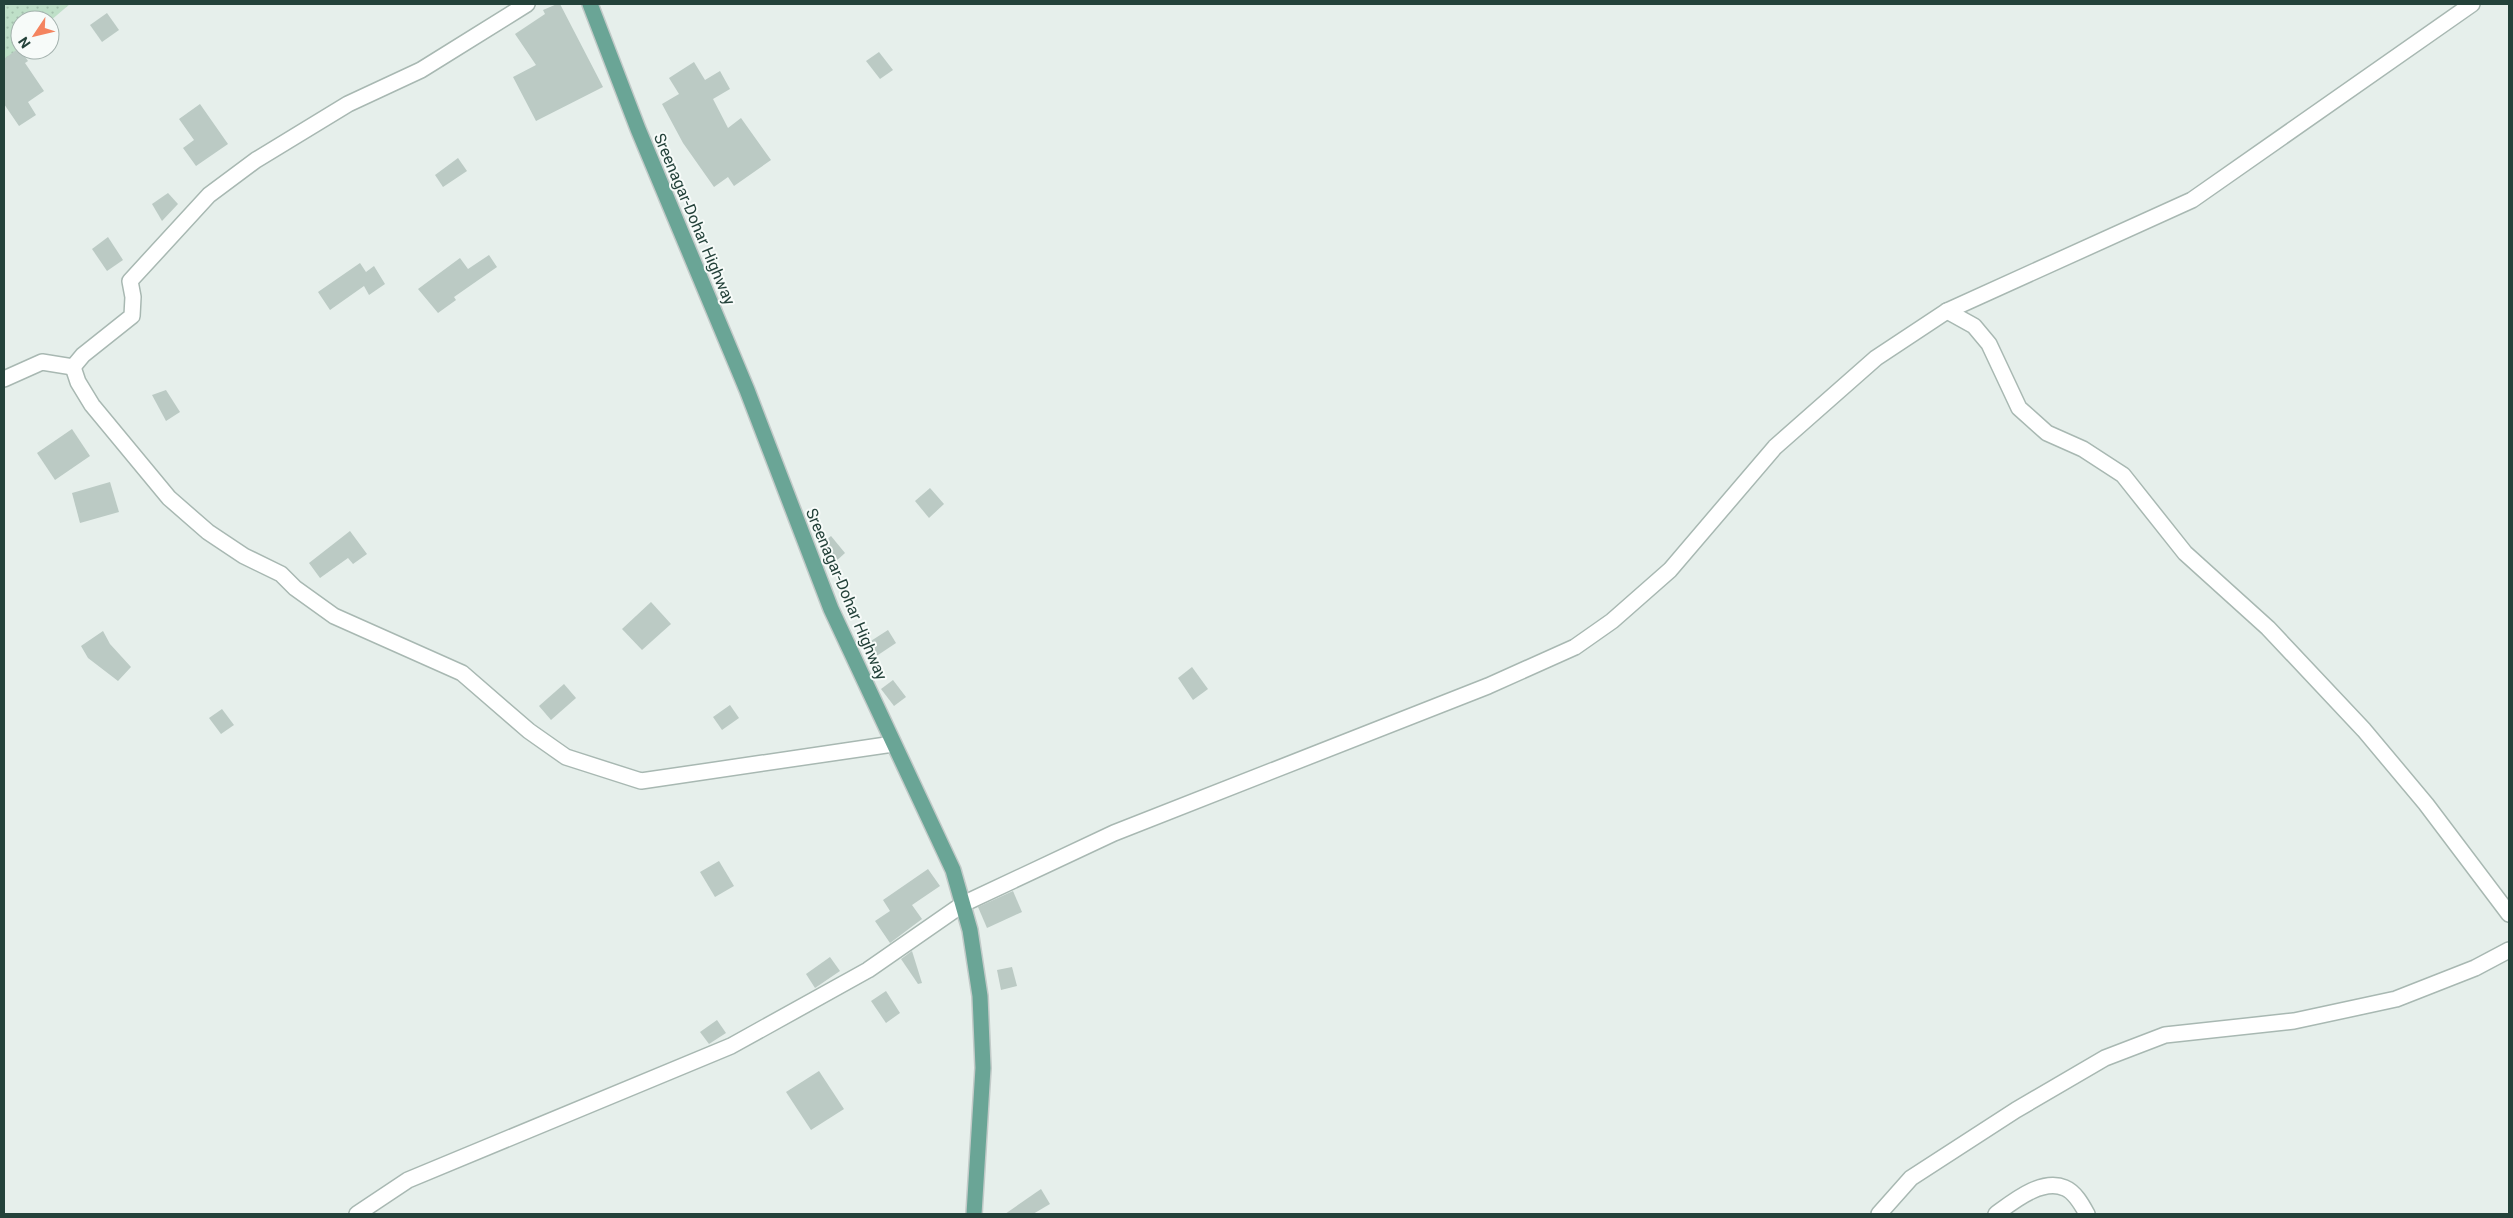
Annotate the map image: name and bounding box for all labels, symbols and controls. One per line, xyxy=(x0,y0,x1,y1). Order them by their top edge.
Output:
north arrow xyxy=(10,10,60,60)
text: N xyxy=(15,34,34,51)
street label: Sreenagar-Dohar Highway xyxy=(650,131,740,308)
street label: Sreenagar-Dohar Highway xyxy=(802,506,892,683)

